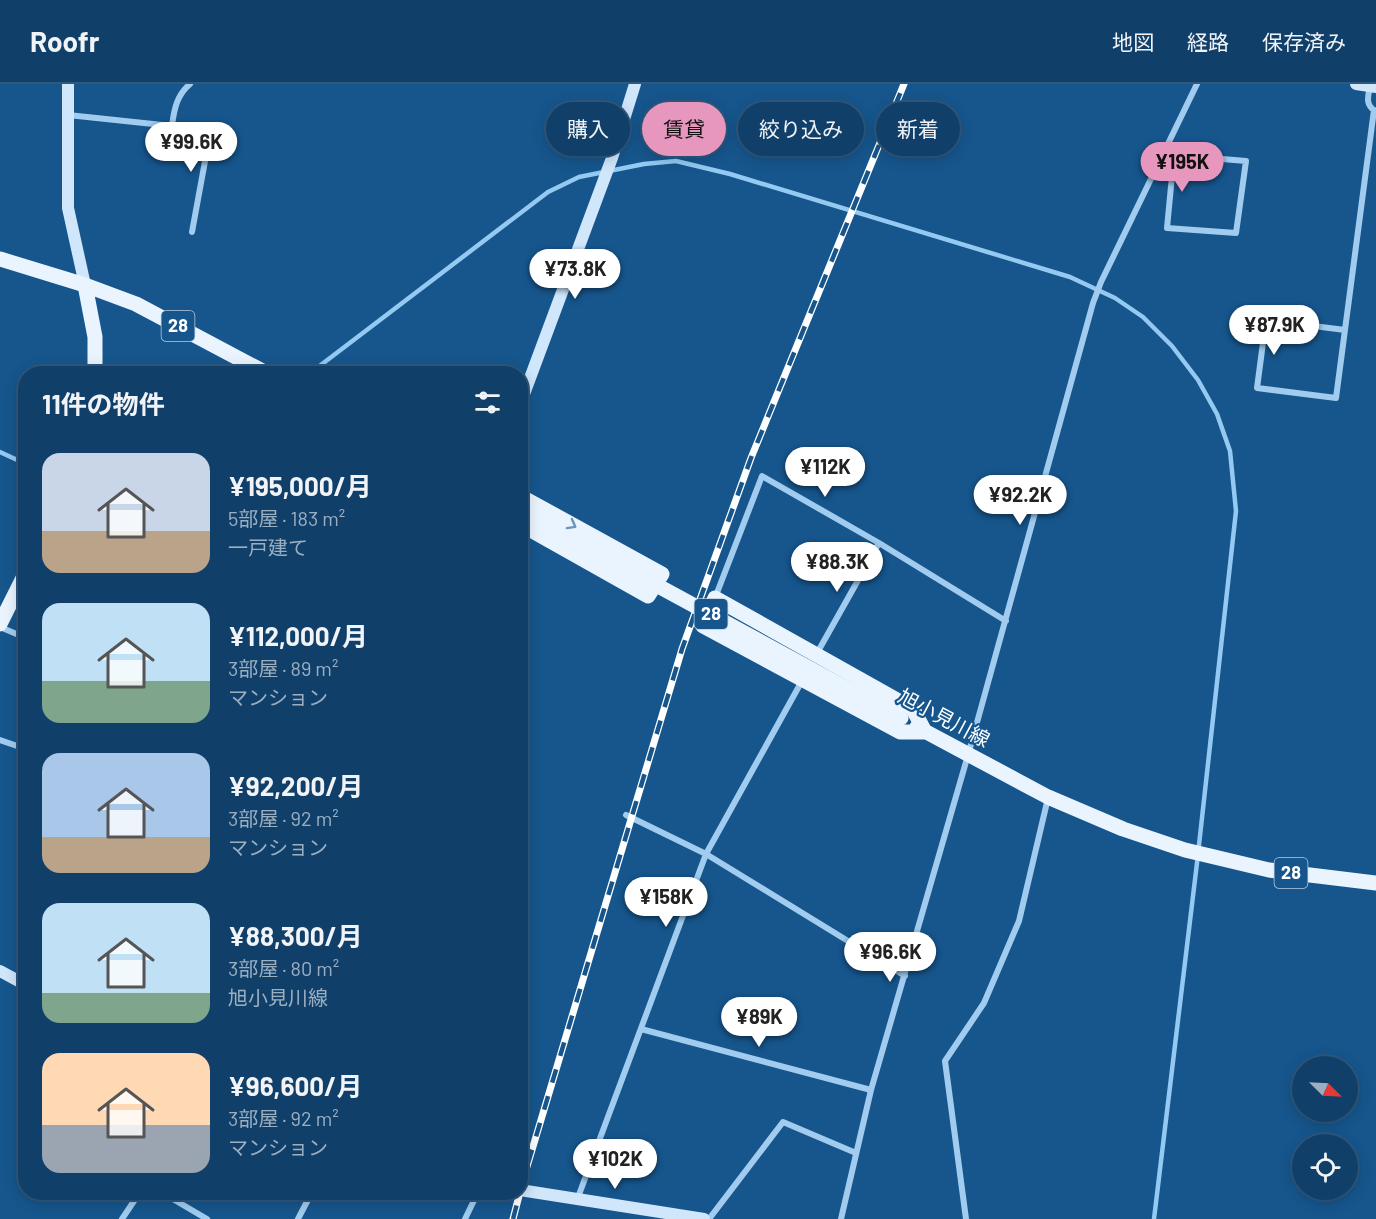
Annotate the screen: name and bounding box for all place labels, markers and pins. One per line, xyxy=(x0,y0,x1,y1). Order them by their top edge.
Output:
pin: ¥99.6K xyxy=(142,122,240,173)
pin: ¥195K xyxy=(1140,142,1224,193)
pin: ¥73.8K xyxy=(526,249,624,300)
pin: ¥87.9K xyxy=(1225,305,1323,356)
pin: ¥112K xyxy=(783,447,867,498)
pin: ¥92.2K xyxy=(971,475,1069,526)
pin: ¥88.3K xyxy=(788,542,886,593)
pin: ¥158K xyxy=(624,877,708,928)
pin: ¥96.6K xyxy=(841,932,939,983)
pin: ¥89K xyxy=(723,997,795,1048)
pin: ¥102K xyxy=(573,1139,657,1190)

